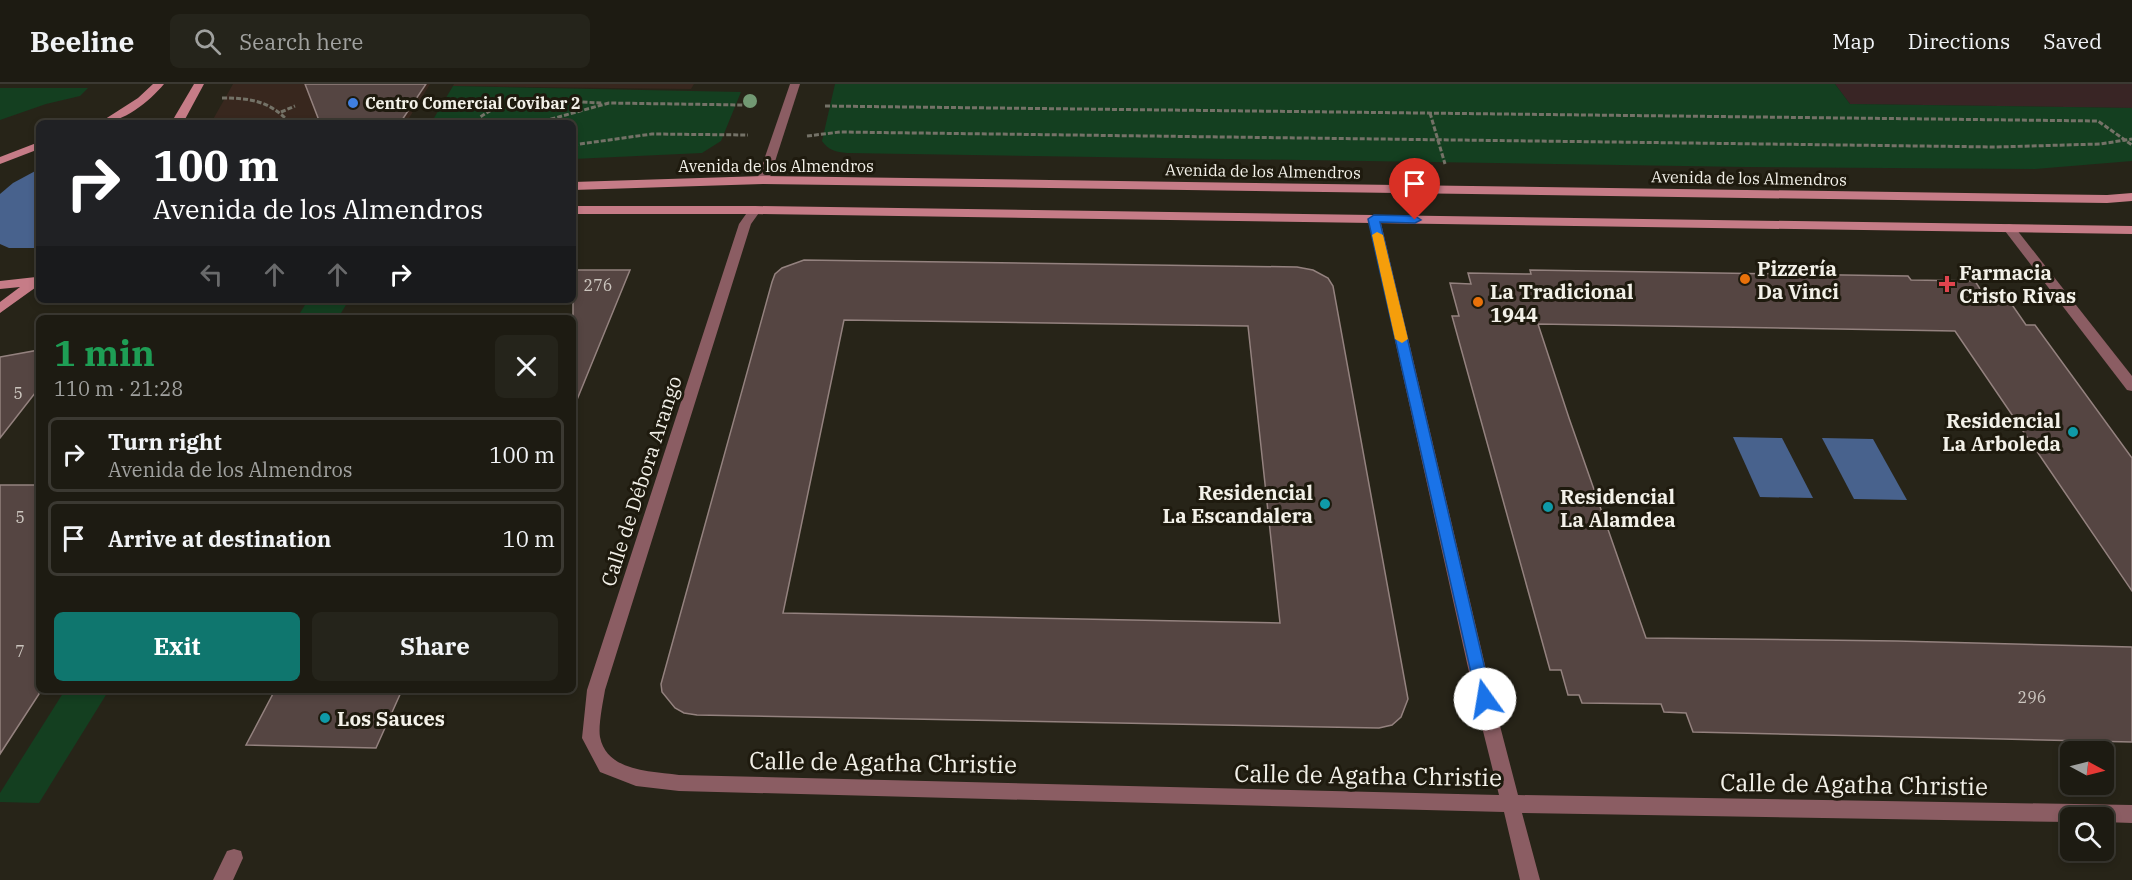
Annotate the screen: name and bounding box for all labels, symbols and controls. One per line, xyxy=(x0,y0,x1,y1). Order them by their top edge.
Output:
search box xyxy=(170,14,590,68)
text: Beeline xyxy=(30,23,134,60)
icon: search xyxy=(191,25,224,58)
text: Search here xyxy=(239,27,363,56)
text: Map xyxy=(1832,27,1875,55)
text: Directions xyxy=(1908,27,2010,55)
text: Saved xyxy=(2043,27,2102,55)
place label: Centro Comercial Covibar 2 xyxy=(365,93,581,113)
marker: Centro Comercial Covibar 2 xyxy=(346,96,360,110)
text: 100 m xyxy=(153,138,279,193)
icon: right xyxy=(54,144,132,222)
street label: Avenida de los Almendros xyxy=(678,156,874,176)
pin xyxy=(1389,158,1440,220)
street label: Avenida de los Almendros xyxy=(1165,159,1361,183)
street label: Avenida de los Almendros xyxy=(1651,166,1847,190)
icon: arrive xyxy=(1398,167,1431,200)
text: Avenida de los Almendros xyxy=(153,191,483,226)
place label: Pizzería Da Vinci xyxy=(1757,255,1839,305)
icon: left xyxy=(195,258,228,291)
icon: ahead xyxy=(258,258,291,291)
icon: ahead xyxy=(321,258,354,291)
icon: right xyxy=(384,258,417,291)
place label: Farmacia Cristo Rivas xyxy=(1959,259,2076,309)
marker: Pizzería Da Vinci xyxy=(1738,272,1752,286)
house number: 276 xyxy=(584,275,612,295)
marker: Farmacia Cristo Rivas xyxy=(1940,277,1954,291)
place label: La Tradicional 1944 xyxy=(1490,278,1634,328)
marker: La Tradicional 1944 xyxy=(1471,295,1485,309)
text: 1 min xyxy=(54,329,155,376)
button: close xyxy=(495,335,558,398)
street label: Calle de Débora Arango xyxy=(594,372,688,590)
text: 110 m · 21:28 xyxy=(54,375,183,402)
house number: 5 xyxy=(13,383,23,403)
place label: Residencial La Arboleda xyxy=(1942,407,2061,457)
marker: Residencial La Arboleda xyxy=(2066,425,2080,439)
text: Turn right xyxy=(108,427,222,456)
icon: right xyxy=(57,438,90,471)
text: 100 m xyxy=(489,440,555,469)
text: Avenida de los Almendros xyxy=(108,456,353,483)
place label: Residencial La Escandalera xyxy=(1163,479,1313,529)
place label: Residencial La Alamdea xyxy=(1560,483,1676,533)
marker: Residencial La Escandalera xyxy=(1318,497,1332,511)
marker: Residencial La Alamdea xyxy=(1541,500,1555,514)
house number: 5 xyxy=(15,507,25,527)
icon: arrive xyxy=(57,522,90,555)
text: Arrive at destination xyxy=(108,524,331,553)
text: 10 m xyxy=(503,524,555,553)
button: Exit xyxy=(54,612,300,681)
button: Share xyxy=(312,612,558,681)
house number: 7 xyxy=(15,641,25,661)
position arrow xyxy=(1453,667,1517,731)
house number: 296 xyxy=(2018,687,2046,707)
place label: Los Sauces xyxy=(337,705,445,732)
marker: Los Sauces xyxy=(318,711,332,725)
north arrow xyxy=(2060,741,2114,795)
map controls xyxy=(2060,741,2114,861)
street label: Calle de Agatha Christie xyxy=(749,744,1017,780)
street label: Calle de Agatha Christie xyxy=(1234,757,1502,793)
street label: Calle de Agatha Christie xyxy=(1720,766,1988,802)
button: search xyxy=(2060,807,2114,861)

